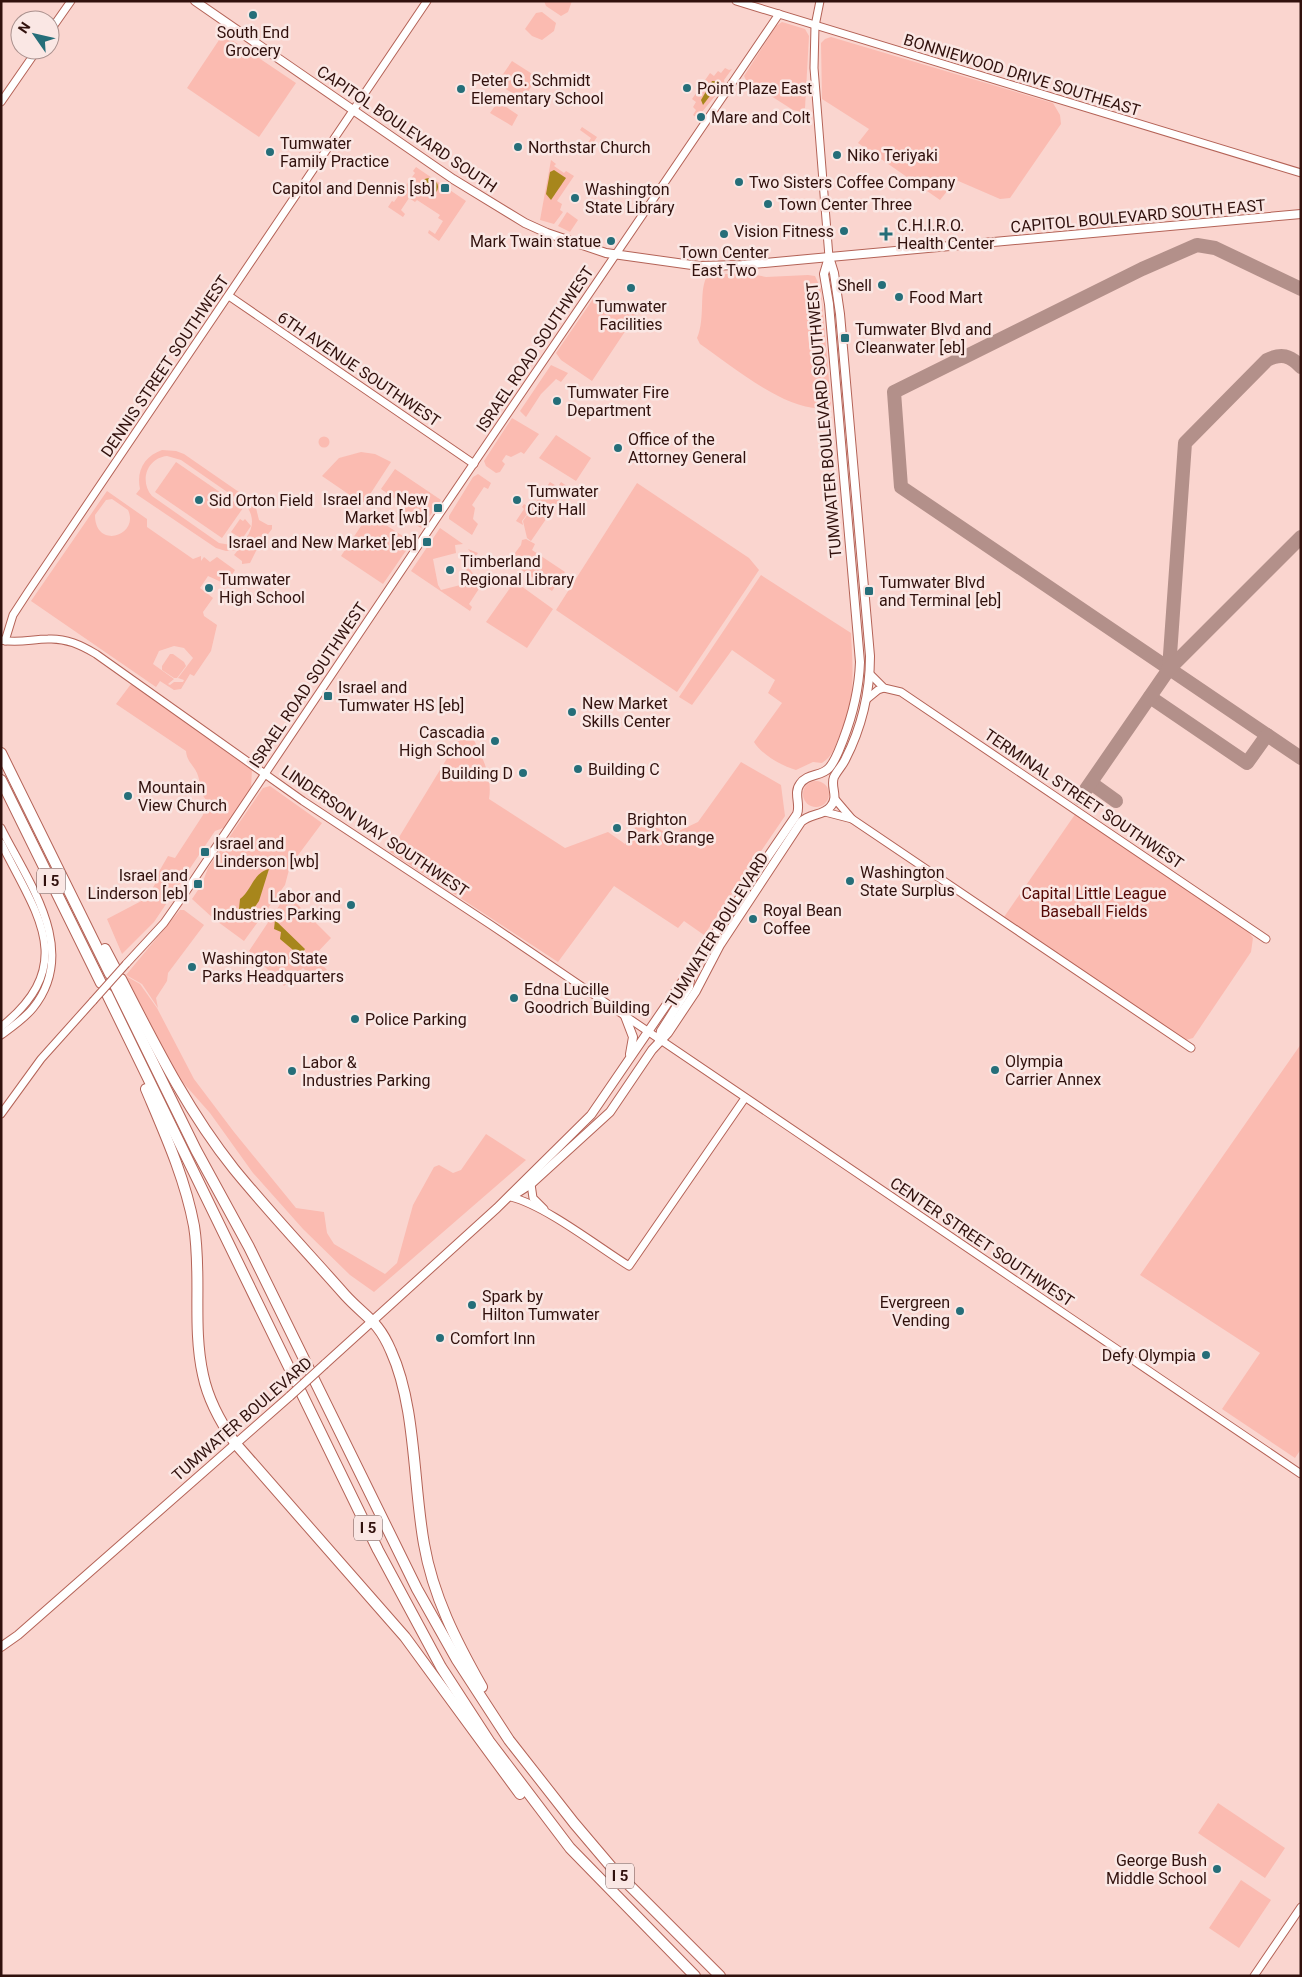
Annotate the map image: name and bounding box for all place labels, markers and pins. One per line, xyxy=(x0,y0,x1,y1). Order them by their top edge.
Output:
marker: South End Grocery xyxy=(247,9,259,21)
place label: South End Grocery xyxy=(217,23,289,60)
place label: Peter G. Schmidt Elementary School xyxy=(471,71,604,108)
place label: Point Plaze East xyxy=(697,79,812,98)
marker: Point Plaze East xyxy=(681,82,693,94)
marker: Peter G. Schmidt Elementary School xyxy=(455,83,467,95)
place label: Mare and Colt xyxy=(711,108,811,127)
marker: Mare and Colt xyxy=(695,111,707,123)
place label: Tumwater Family Practice xyxy=(280,134,389,171)
place label: Northstar Church xyxy=(528,138,651,157)
marker: Northstar Church xyxy=(512,141,524,153)
marker: Tumwater Family Practice xyxy=(264,146,276,158)
place label: Niko Teriyaki xyxy=(847,146,938,165)
marker: Niko Teriyaki xyxy=(831,149,843,161)
place label: Two Sisters Coffee Company xyxy=(749,173,956,192)
marker: Two Sisters Coffee Company xyxy=(733,176,745,188)
place label: Capitol and Dennis [sb] xyxy=(272,179,435,198)
place label: Washington State Library xyxy=(585,180,675,217)
marker: Capitol and Dennis [sb] xyxy=(439,182,451,194)
marker: Washington State Library xyxy=(569,192,581,204)
place label: Town Center Three xyxy=(778,195,912,214)
marker: Town Center Three xyxy=(762,198,774,210)
place label: C.H.I.R.O. Health Center xyxy=(897,216,995,253)
place label: Vision Fitness xyxy=(734,222,834,241)
marker: Vision Fitness xyxy=(838,225,850,237)
marker: C.H.I.R.O. Health Center xyxy=(879,227,893,241)
marker: Town Center East Two xyxy=(718,228,730,240)
place label: Mark Twain statue xyxy=(470,232,601,251)
marker: Mark Twain statue xyxy=(605,235,617,247)
place label: Town Center East Two xyxy=(679,243,769,280)
place label: Shell xyxy=(837,276,872,295)
marker: Shell xyxy=(876,279,888,291)
marker: Tumwater Facilities xyxy=(625,282,637,294)
place label: Food Mart xyxy=(909,288,983,307)
marker: Food Mart xyxy=(893,291,905,303)
place label: Tumwater Facilities xyxy=(595,297,667,334)
place label: Tumwater Blvd and Cleanwater [eb] xyxy=(855,320,992,357)
marker: Tumwater Blvd and Cleanwater [eb] xyxy=(839,332,851,344)
place label: Tumwater Fire Department xyxy=(567,383,669,420)
marker: Tumwater Fire Department xyxy=(551,395,563,407)
place label: Office of the Attorney General xyxy=(628,430,746,467)
marker: Office of the Attorney General xyxy=(612,442,624,454)
place label: Tumwater City Hall xyxy=(527,482,599,519)
place label: Israel and New Market [wb] xyxy=(323,490,428,527)
place label: Sid Orton Field xyxy=(209,491,313,510)
marker: Sid Orton Field xyxy=(193,494,205,506)
marker: Tumwater City Hall xyxy=(511,494,523,506)
marker: Israel and New Market [wb] xyxy=(432,502,444,514)
place label: Israel and New Market [eb] xyxy=(228,533,417,552)
marker: Israel and New Market [eb] xyxy=(421,536,433,548)
place label: Timberland Regional Library xyxy=(460,552,575,589)
marker: Timberland Regional Library xyxy=(444,564,456,576)
place label: Tumwater High School xyxy=(219,570,305,607)
place label: Tumwater Blvd and Terminal [eb] xyxy=(879,573,1001,610)
marker: Tumwater High School xyxy=(203,582,215,594)
marker: Tumwater Blvd and Terminal [eb] xyxy=(863,585,875,597)
place label: Israel and Tumwater HS [eb] xyxy=(338,678,464,715)
marker: Israel and Tumwater HS [eb] xyxy=(322,690,334,702)
place label: New Market Skills Center xyxy=(582,694,671,731)
marker: New Market Skills Center xyxy=(566,706,578,718)
place label: Cascadia High School xyxy=(399,723,485,760)
marker: Cascadia High School xyxy=(489,735,501,747)
place label: Building C xyxy=(588,760,660,779)
marker: Building C xyxy=(572,763,584,775)
place label: Building D xyxy=(441,764,513,783)
marker: Building D xyxy=(517,767,529,779)
place label: Mountain View Church xyxy=(138,778,227,815)
marker: Mountain View Church xyxy=(122,790,134,802)
place label: Brighton Park Grange xyxy=(627,810,714,847)
marker: Brighton Park Grange xyxy=(611,822,623,834)
place label: Israel and Linderson [wb] xyxy=(215,834,319,871)
marker: Israel and Linderson [wb] xyxy=(199,846,211,858)
place label: Washington State Surplus xyxy=(860,863,955,900)
place label: Israel and Linderson [eb] xyxy=(88,866,188,903)
marker: Washington State Surplus xyxy=(844,875,856,887)
marker: Israel and Linderson [eb] xyxy=(192,878,204,890)
place label: Labor and Industries Parking xyxy=(213,887,341,924)
marker: Labor and Industries Parking xyxy=(345,899,357,911)
place label: Royal Bean Coffee xyxy=(763,901,842,938)
marker: Royal Bean Coffee xyxy=(747,913,759,925)
place label: Washington State Parks Headquarters xyxy=(202,949,344,986)
marker: Washington State Parks Headquarters xyxy=(186,961,198,973)
place label: Edna Lucille Goodrich Building xyxy=(524,980,650,1017)
marker: Edna Lucille Goodrich Building xyxy=(508,992,520,1004)
place label: Police Parking xyxy=(365,1010,467,1029)
marker: Police Parking xyxy=(349,1013,361,1025)
place label: Olympia Carrier Annex xyxy=(1005,1052,1101,1089)
place label: Labor & Industries Parking xyxy=(302,1053,431,1090)
marker: Olympia Carrier Annex xyxy=(989,1064,1001,1076)
marker: Labor & Industries Parking xyxy=(286,1065,298,1077)
place label: Spark by Hilton Tumwater xyxy=(482,1287,600,1324)
place label: Evergreen Vending xyxy=(880,1293,950,1330)
marker: Spark by Hilton Tumwater xyxy=(466,1299,478,1311)
marker: Evergreen Vending xyxy=(954,1305,966,1317)
place label: Comfort Inn xyxy=(450,1329,535,1348)
marker: Comfort Inn xyxy=(434,1332,446,1344)
place label: Defy Olympia xyxy=(1102,1346,1196,1365)
marker: Defy Olympia xyxy=(1200,1349,1212,1361)
place label: George Bush Middle School xyxy=(1106,1851,1207,1888)
marker: George Bush Middle School xyxy=(1211,1863,1223,1875)

